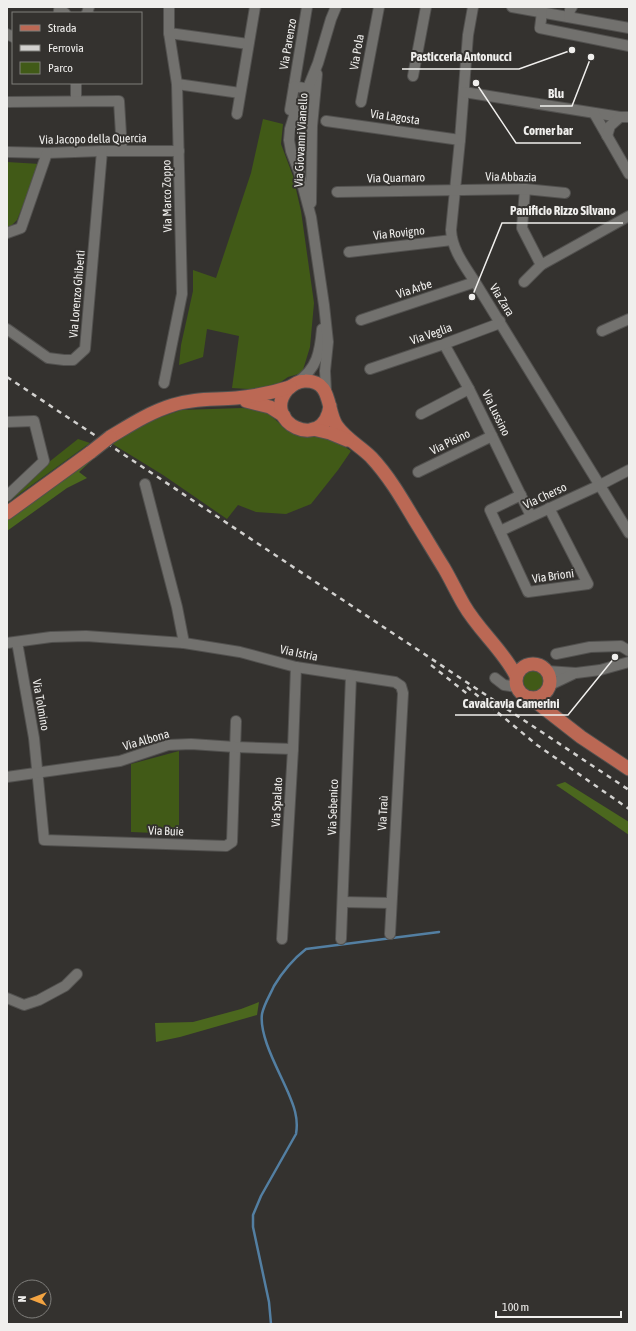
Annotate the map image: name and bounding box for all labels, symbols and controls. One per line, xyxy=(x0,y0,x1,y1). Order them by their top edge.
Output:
legend xyxy=(12,12,142,84)
street label: Via Parenzo xyxy=(277,17,299,71)
text: Strada xyxy=(48,21,77,35)
street label: Via Pola xyxy=(347,33,367,71)
text: Ferrovia xyxy=(48,41,84,55)
callout: Pasticceria Antonucci xyxy=(402,44,519,69)
text: Pasticceria Antonucci xyxy=(410,49,512,64)
text: Parco xyxy=(48,61,73,75)
callout: Blu xyxy=(540,81,572,106)
text: Blu xyxy=(548,86,564,101)
street label: Via Giovanni Vianello xyxy=(292,92,310,187)
street label: Via Lagosta xyxy=(369,107,421,127)
callout: Corner bar xyxy=(516,118,581,143)
text: Corner bar xyxy=(523,123,574,138)
street label: Via Jacopo della Quercia xyxy=(39,131,147,147)
street label: Via Marco Zoppo xyxy=(159,159,175,233)
street label: Via Quarnaro xyxy=(367,170,426,186)
street label: Via Abbazia xyxy=(485,170,537,184)
callout: Panificio Rizzo Silvano xyxy=(502,198,623,223)
text: Panificio Rizzo Silvano xyxy=(510,203,616,218)
street label: Via Rovigno xyxy=(373,223,426,243)
street label: Via Lorenzo Ghiberti xyxy=(66,249,88,339)
street label: Via Arbe xyxy=(395,277,433,301)
street label: Via Zara xyxy=(487,281,517,319)
street label: Via Veglia xyxy=(408,320,454,348)
street label: Via Lussino xyxy=(479,388,513,438)
street label: Via Pisino xyxy=(428,426,473,458)
street label: Via Cherso xyxy=(521,480,569,512)
street label: Via Brioni xyxy=(531,566,575,586)
street label: Via Istria xyxy=(279,642,319,664)
street label: Via Tolmino xyxy=(30,678,52,732)
callout: Cavalcavia Camerini xyxy=(455,690,568,715)
text: Cavalcavia Camerini xyxy=(463,696,559,711)
street label: Via Albona xyxy=(121,727,171,753)
street label: Via Spalato xyxy=(269,776,285,827)
street label: Via Sebenico xyxy=(325,778,341,835)
street label: Via Traù xyxy=(375,795,391,831)
street label: Via Buie xyxy=(148,823,184,839)
north arrow xyxy=(12,1279,52,1319)
scale bar xyxy=(496,1293,621,1319)
text: N xyxy=(16,1296,28,1302)
text: 100 m xyxy=(502,1300,529,1314)

